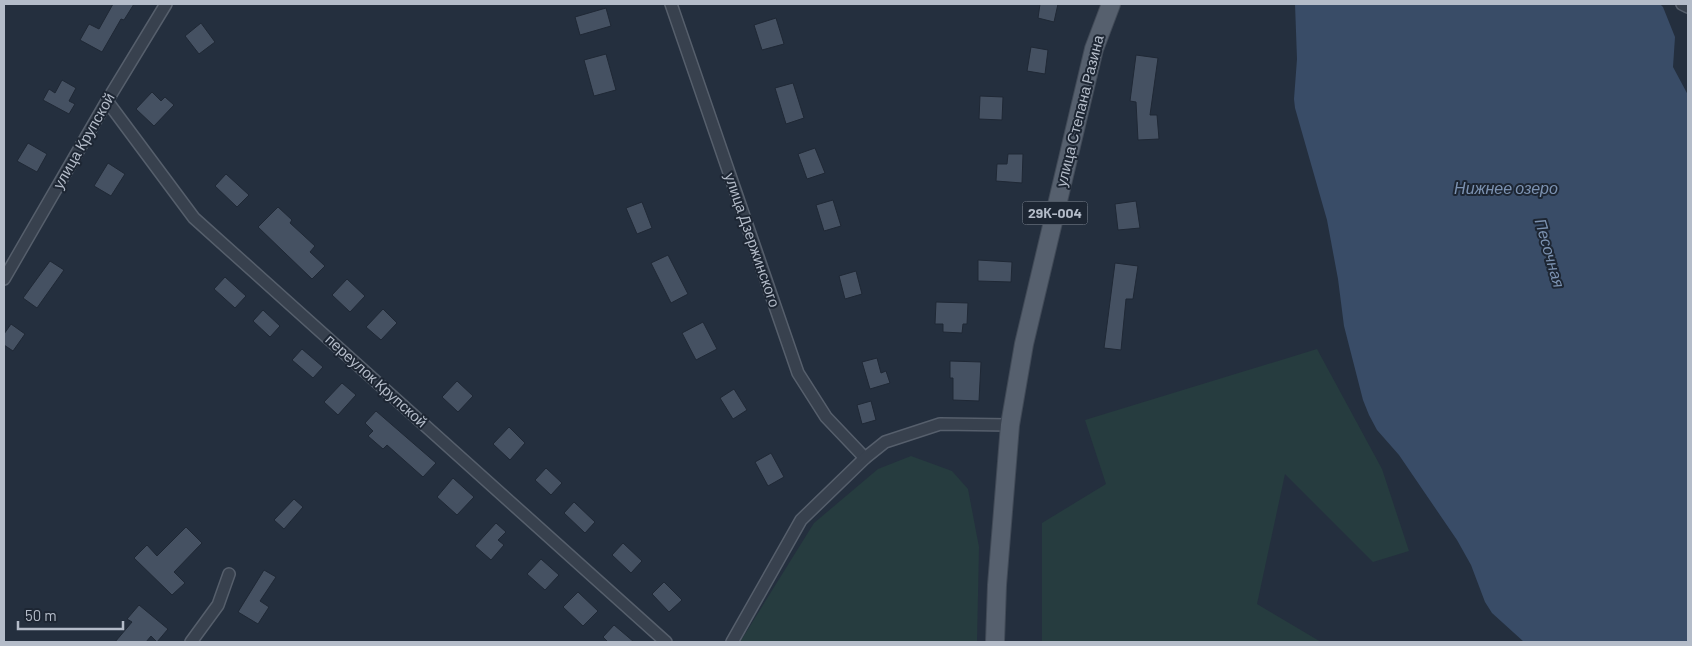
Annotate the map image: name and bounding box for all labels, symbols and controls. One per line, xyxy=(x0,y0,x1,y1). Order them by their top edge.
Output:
street label: улица Степана Разина xyxy=(1051,32,1107,189)
street label: улица Крупской xyxy=(48,89,118,192)
street label: улица Дзержинского xyxy=(721,170,784,309)
water label: Нижнее озеро xyxy=(1454,178,1558,197)
road number: 29К-004 xyxy=(1022,202,1088,224)
water label: Песочная xyxy=(1532,216,1570,290)
street label: переулок Крупской xyxy=(322,330,431,431)
scale bar xyxy=(18,598,122,630)
text: 50 m xyxy=(25,606,57,624)

